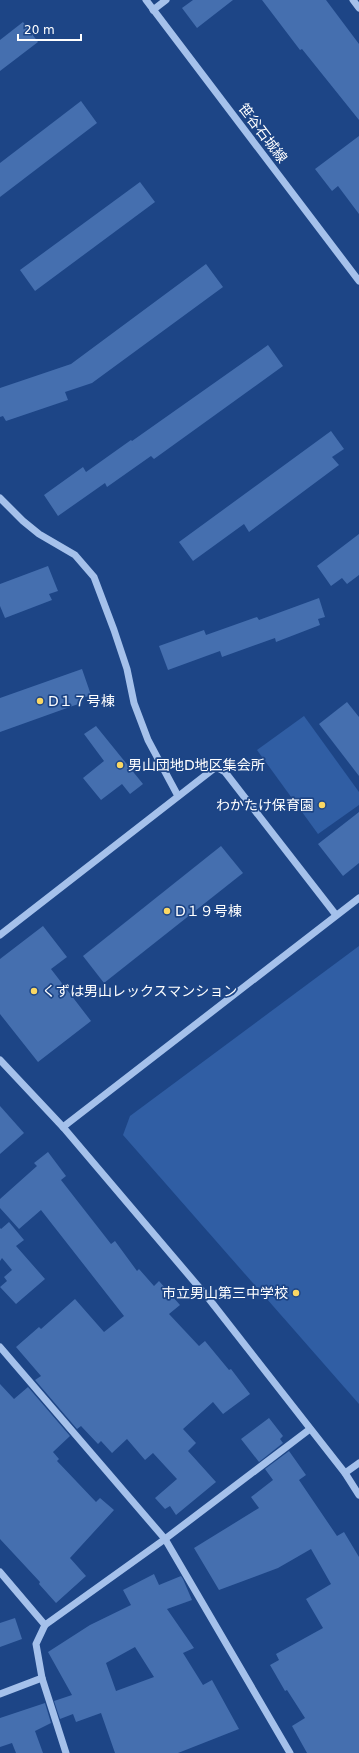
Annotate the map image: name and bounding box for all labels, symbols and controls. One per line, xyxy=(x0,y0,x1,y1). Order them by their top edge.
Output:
scale bar xyxy=(18,16,81,42)
text: 20 m xyxy=(24,23,55,37)
street label: 笹谷石城線 xyxy=(236,100,290,166)
place label: D１７号棟 xyxy=(48,693,115,709)
marker: D１７号棟 xyxy=(35,696,45,706)
place label: 男山団地D地区集会所 xyxy=(128,757,265,773)
marker: 男山団地D地区集会所 xyxy=(115,760,125,770)
place label: わかたけ保育園 xyxy=(216,797,314,813)
marker: わかたけ保育園 xyxy=(317,800,327,810)
place label: D１９号棟 xyxy=(175,903,242,919)
marker: D１９号棟 xyxy=(162,906,172,916)
place label: くずは男山レックスマンション xyxy=(42,983,237,999)
marker: くずは男山レックスマンション xyxy=(29,986,39,996)
place label: 市立男山第三中学校 xyxy=(162,1285,288,1301)
marker: 市立男山第三中学校 xyxy=(291,1288,301,1298)

